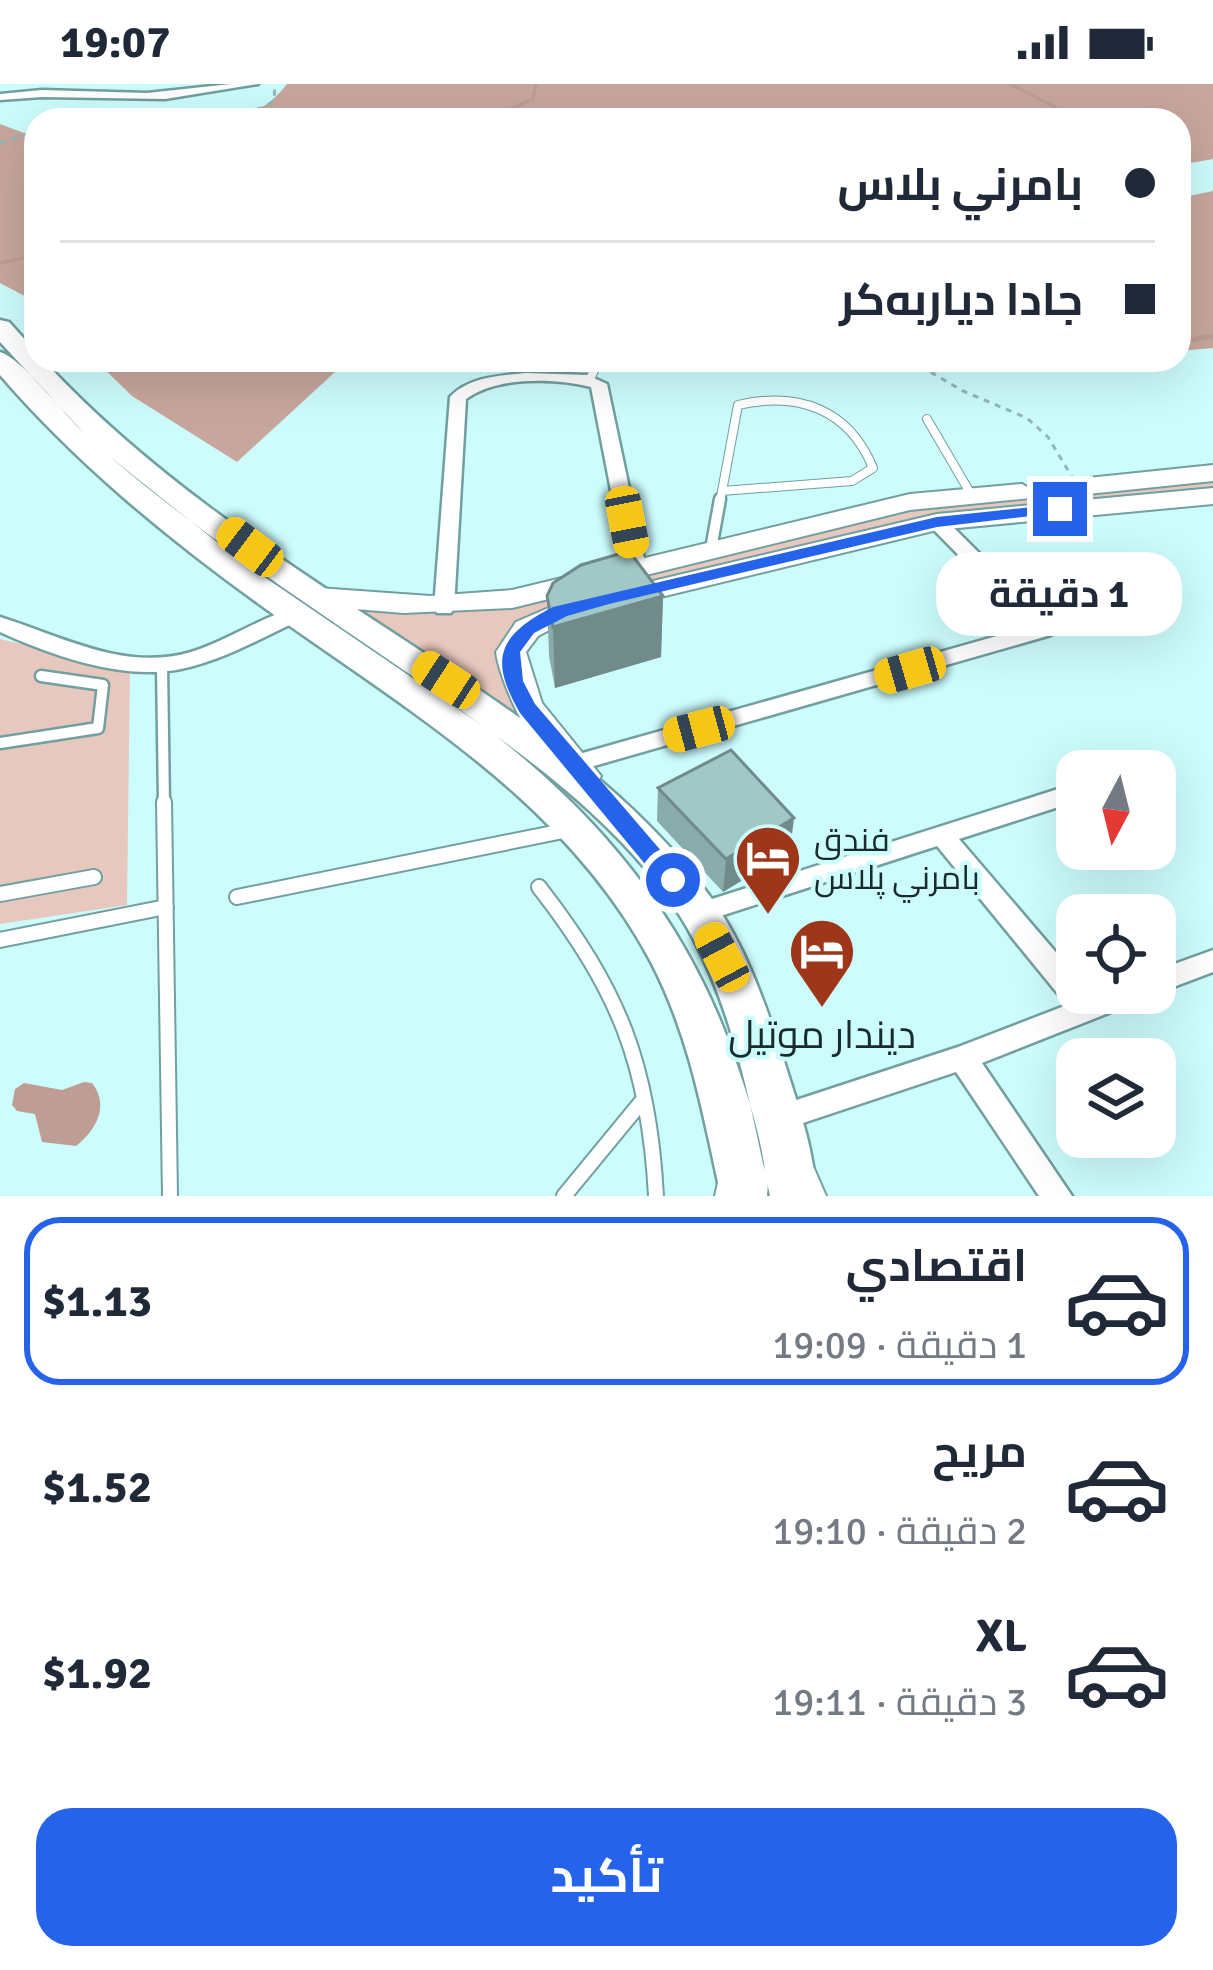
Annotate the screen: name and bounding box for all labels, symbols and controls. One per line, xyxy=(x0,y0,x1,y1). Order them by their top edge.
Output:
text: 19:07 xyxy=(60,15,170,70)
text: بامرني بلاس xyxy=(838,158,1083,213)
text: جادا دیاربه‌كر xyxy=(839,273,1083,328)
route end xyxy=(1033,482,1087,536)
car xyxy=(602,483,652,561)
car xyxy=(210,511,290,583)
callout: 1 دقيقة xyxy=(937,551,1183,635)
text: 1 دقيقة xyxy=(989,570,1129,618)
car xyxy=(870,643,950,697)
car xyxy=(406,645,486,715)
car xyxy=(660,702,738,756)
north arrow xyxy=(1056,750,1176,870)
map controls xyxy=(1056,750,1176,1158)
place label: فندق بامرني پلاس xyxy=(814,820,980,903)
hotel icon: فندق بامرني پلاس xyxy=(733,823,803,917)
route start xyxy=(646,853,700,907)
button: locate xyxy=(1056,894,1176,1014)
hotel icon: ديندار موتيل xyxy=(787,916,857,1010)
car xyxy=(689,917,755,997)
place label: ديندار موتيل xyxy=(728,1011,916,1059)
button: layers xyxy=(1056,1038,1176,1158)
text: اقتصادي xyxy=(846,1239,1027,1294)
icon: car xyxy=(1063,1247,1171,1355)
text: $1.13 xyxy=(42,1274,152,1329)
text: 1 دقيقة · 19:09 xyxy=(772,1321,1027,1369)
text: مريح xyxy=(932,1425,1027,1480)
icon: car xyxy=(1063,1433,1171,1541)
text: $1.52 xyxy=(42,1460,152,1515)
text: 2 دقيقة · 19:10 xyxy=(772,1507,1027,1555)
text: XL xyxy=(976,1609,1027,1664)
icon: car xyxy=(1063,1619,1171,1727)
text: $1.92 xyxy=(42,1646,152,1701)
text: 3 دقيقة · 19:11 xyxy=(772,1678,1027,1726)
button: تأكيد xyxy=(36,1808,1177,1946)

